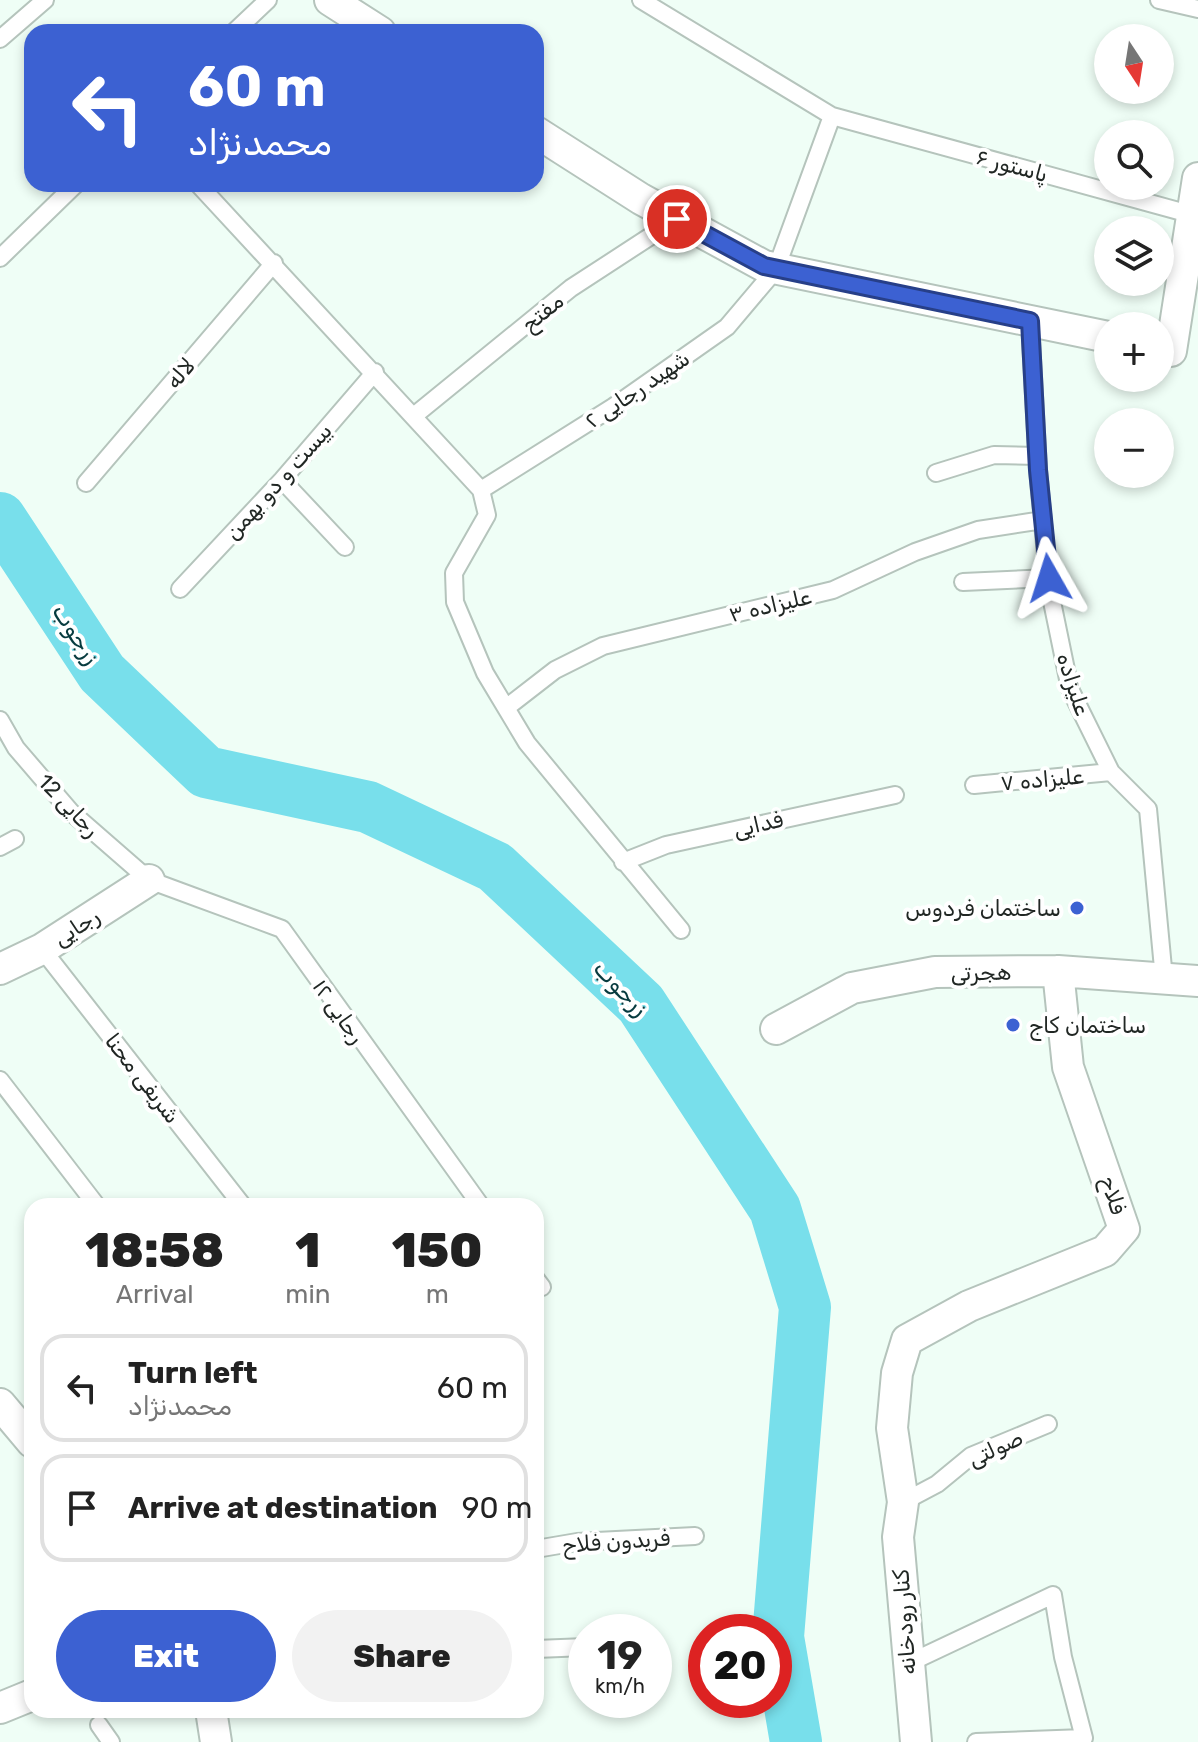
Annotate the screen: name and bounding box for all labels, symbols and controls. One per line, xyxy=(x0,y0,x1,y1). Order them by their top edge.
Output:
north arrow xyxy=(1094,24,1174,104)
map controls xyxy=(1094,24,1174,488)
text: 60 m xyxy=(188,54,326,120)
icon: left xyxy=(56,56,160,160)
button: search xyxy=(1094,120,1174,200)
text: محمدنژاد xyxy=(188,121,332,164)
street label: پاستور ۶ xyxy=(973,143,1051,189)
pin xyxy=(643,185,711,253)
icon: arrive xyxy=(655,197,699,241)
button: layers xyxy=(1094,216,1174,296)
street label: مفتح xyxy=(516,287,570,339)
button: + xyxy=(1094,312,1174,392)
street label: شهید رجایی ۲ xyxy=(580,345,695,434)
street label: لاله xyxy=(160,352,201,394)
button: − xyxy=(1094,408,1174,488)
street label: بیست و دو بهمن xyxy=(219,417,338,545)
position arrow xyxy=(1007,536,1091,620)
street label: علیزاده ۳ xyxy=(726,583,814,628)
water label: زرجوب xyxy=(46,598,106,670)
street label: علیزاده xyxy=(1051,649,1096,719)
street label: علیزاده ۷ xyxy=(999,762,1085,797)
street label: رجایی 12 xyxy=(32,768,105,843)
street label: فدایی xyxy=(730,806,786,843)
place label: ساختمان فردوس xyxy=(905,895,1061,922)
marker: ساختمان فردوس xyxy=(1068,899,1086,917)
street label: رجایی xyxy=(48,903,104,952)
water label: زرجوب xyxy=(588,954,654,1022)
street label: هجرتی xyxy=(950,958,1012,987)
street label: رجایی ۱۲ xyxy=(307,974,370,1049)
place label: ساختمان کاج xyxy=(1029,1012,1146,1041)
marker: ساختمان کاج xyxy=(1004,1016,1022,1034)
street label: شریفی محنا xyxy=(99,1028,186,1129)
street label: فلاح xyxy=(1093,1173,1132,1218)
text: 18:58 xyxy=(85,1222,224,1279)
text: 1 xyxy=(295,1222,321,1279)
text: 150 xyxy=(392,1222,483,1279)
text: Arrival xyxy=(116,1279,194,1310)
text: min xyxy=(285,1279,330,1310)
text: m xyxy=(426,1279,449,1310)
text: Turn left xyxy=(128,1355,258,1391)
icon: left xyxy=(60,1366,104,1410)
text: 60 m xyxy=(437,1370,508,1406)
text: محمدنژاد xyxy=(128,1391,232,1422)
street label: صولتی xyxy=(963,1424,1027,1473)
icon: arrive xyxy=(60,1486,104,1530)
text: Arrive at destination xyxy=(128,1490,438,1526)
text: 90 m xyxy=(462,1490,533,1526)
street label: فریدون فلاح xyxy=(561,1524,671,1561)
street label: کنار رودخانه xyxy=(887,1568,922,1675)
button: Exit xyxy=(56,1610,276,1702)
button: Share xyxy=(292,1610,512,1702)
speed limit sign: 20 xyxy=(688,1614,792,1718)
text: 19 xyxy=(597,1632,643,1679)
text: km/h xyxy=(595,1674,645,1698)

